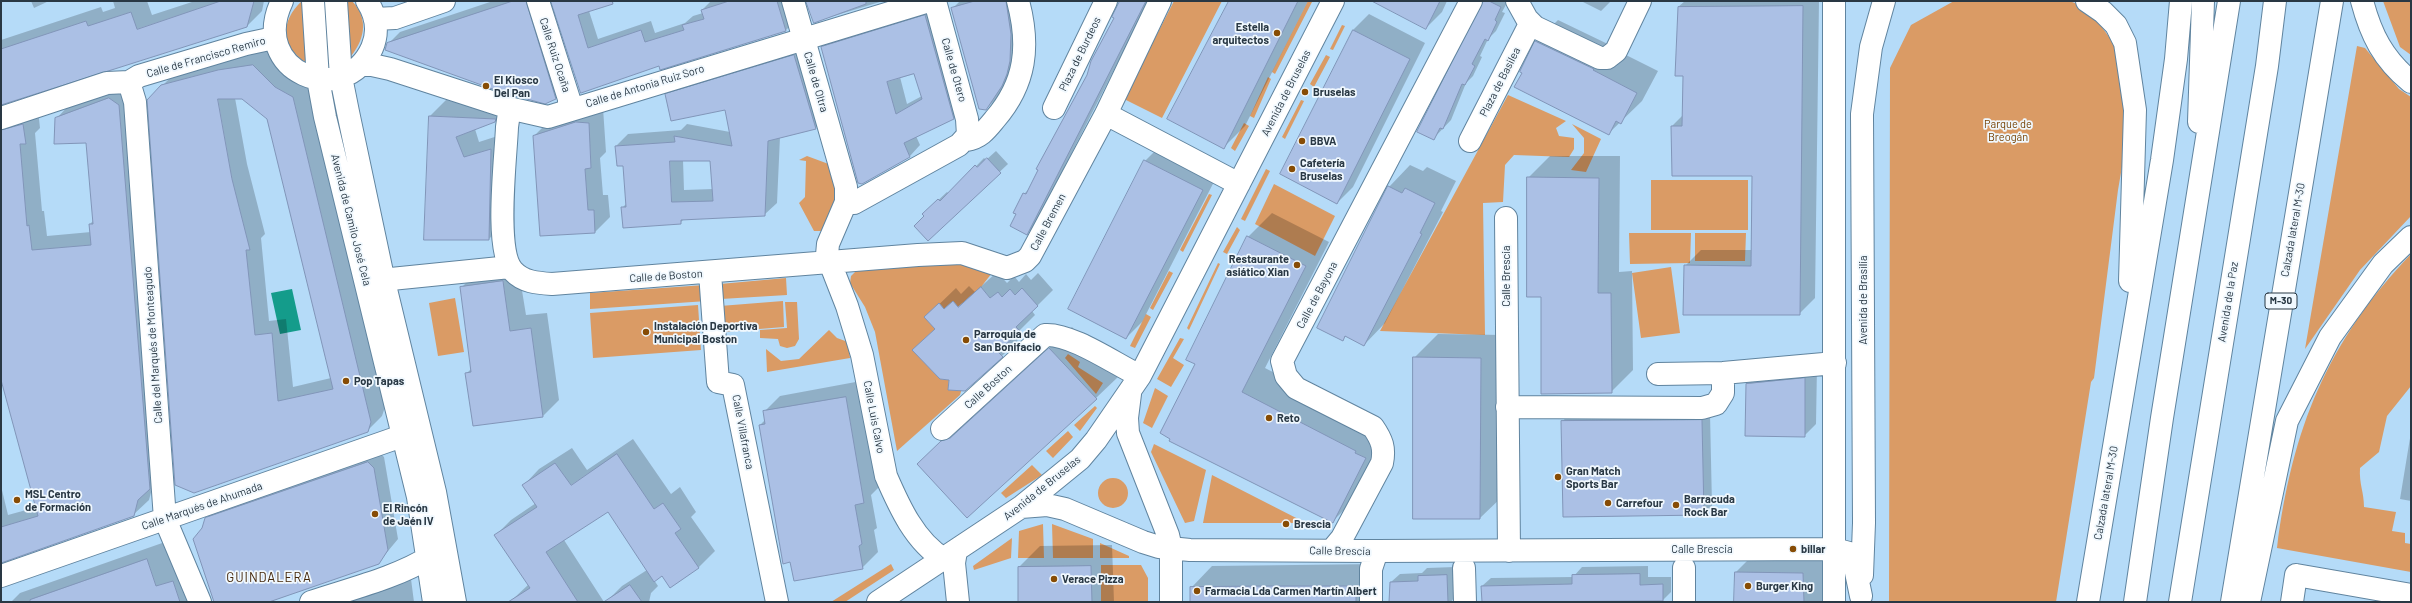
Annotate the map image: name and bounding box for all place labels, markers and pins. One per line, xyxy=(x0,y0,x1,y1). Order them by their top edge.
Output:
place label: Estella arquitectos xyxy=(1212,20,1269,46)
marker: Estella arquitectos xyxy=(1272,28,1282,38)
place label: El Kiosco Del Pan xyxy=(494,73,539,99)
marker: El Kiosco Del Pan xyxy=(481,81,491,91)
place label: Bruselas xyxy=(1313,85,1356,99)
marker: Bruselas xyxy=(1300,87,1310,97)
place label: BBVA xyxy=(1310,134,1336,148)
marker: BBVA xyxy=(1297,136,1307,146)
place label: Cafetería Bruselas xyxy=(1300,156,1345,182)
marker: Cafetería Bruselas xyxy=(1287,164,1297,174)
place label: Restaurante asiático Xian xyxy=(1226,252,1289,278)
marker: Restaurante asiático Xian xyxy=(1292,260,1302,270)
place label: Instalación Deportiva Municipal Boston xyxy=(654,319,758,345)
marker: Instalación Deportiva Municipal Boston xyxy=(641,327,651,337)
place label: Parroquia de San Bonifacio xyxy=(974,327,1041,353)
marker: Parroquia de San Bonifacio xyxy=(961,335,971,345)
place label: Pop Tapas xyxy=(354,374,404,388)
marker: Pop Tapas xyxy=(341,376,351,386)
place label: Reto xyxy=(1277,411,1300,425)
marker: Reto xyxy=(1264,413,1274,423)
place label: Gran Match Sports Bar xyxy=(1566,464,1620,490)
marker: Gran Match Sports Bar xyxy=(1553,472,1563,482)
place label: MSL Centro de Formación xyxy=(25,487,91,513)
place label: Barracuda Rock Bar xyxy=(1684,492,1735,518)
marker: MSL Centro de Formación xyxy=(12,495,22,505)
place label: Carrefour xyxy=(1616,496,1663,510)
marker: Carrefour xyxy=(1603,498,1613,508)
marker: Barracuda Rock Bar xyxy=(1671,500,1681,510)
place label: El Rincón de Jaén IV xyxy=(383,501,434,527)
marker: El Rincón de Jaén IV xyxy=(370,509,380,519)
place label: Brescia xyxy=(1294,517,1331,531)
marker: Brescia xyxy=(1281,519,1291,529)
place label: billar xyxy=(1801,542,1825,556)
marker: billar xyxy=(1788,544,1798,554)
place label: Verace Pizza xyxy=(1062,572,1123,586)
marker: Verace Pizza xyxy=(1049,574,1059,584)
place label: Burger King xyxy=(1756,579,1813,593)
marker: Burger King xyxy=(1743,581,1753,591)
place label: Farmacia Lda Carmen Martín Albert xyxy=(1205,584,1377,598)
marker: Farmacia Lda Carmen Martín Albert xyxy=(1192,586,1202,596)

